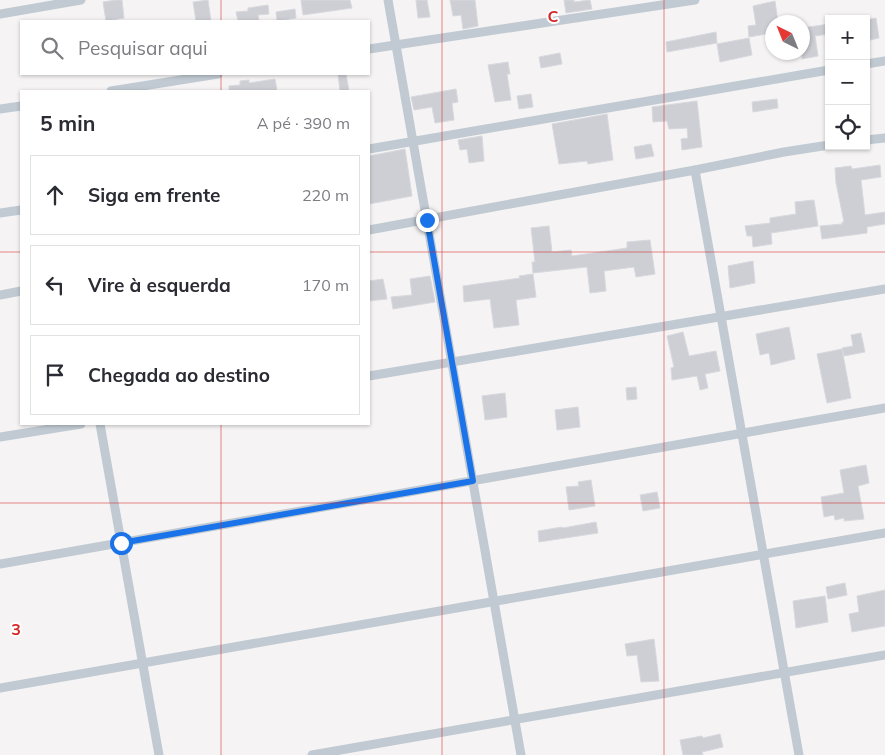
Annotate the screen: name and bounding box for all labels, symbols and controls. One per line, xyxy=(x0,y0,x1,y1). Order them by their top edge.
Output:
text: C xyxy=(548,6,559,26)
north arrow xyxy=(765,15,810,60)
map controls xyxy=(825,15,870,150)
button: + xyxy=(825,15,870,60)
search box xyxy=(20,20,370,75)
icon: search xyxy=(38,34,66,62)
text: Pesquisar aqui xyxy=(78,36,208,60)
button: − xyxy=(825,60,870,105)
button: locate xyxy=(825,105,870,150)
text: 5 min xyxy=(40,110,95,136)
text: A pé · 390 m xyxy=(257,113,350,133)
icon: ahead xyxy=(41,181,69,209)
text: Siga em frente xyxy=(88,183,220,207)
text: 220 m xyxy=(302,185,349,205)
route end xyxy=(416,209,439,232)
icon: left xyxy=(41,271,69,299)
text: Vire à esquerda xyxy=(88,273,231,297)
text: 170 m xyxy=(302,275,349,295)
icon: arrive xyxy=(41,361,69,389)
text: Chegada ao destino xyxy=(88,363,270,387)
route start xyxy=(110,532,133,555)
text: 3 xyxy=(11,619,21,639)

